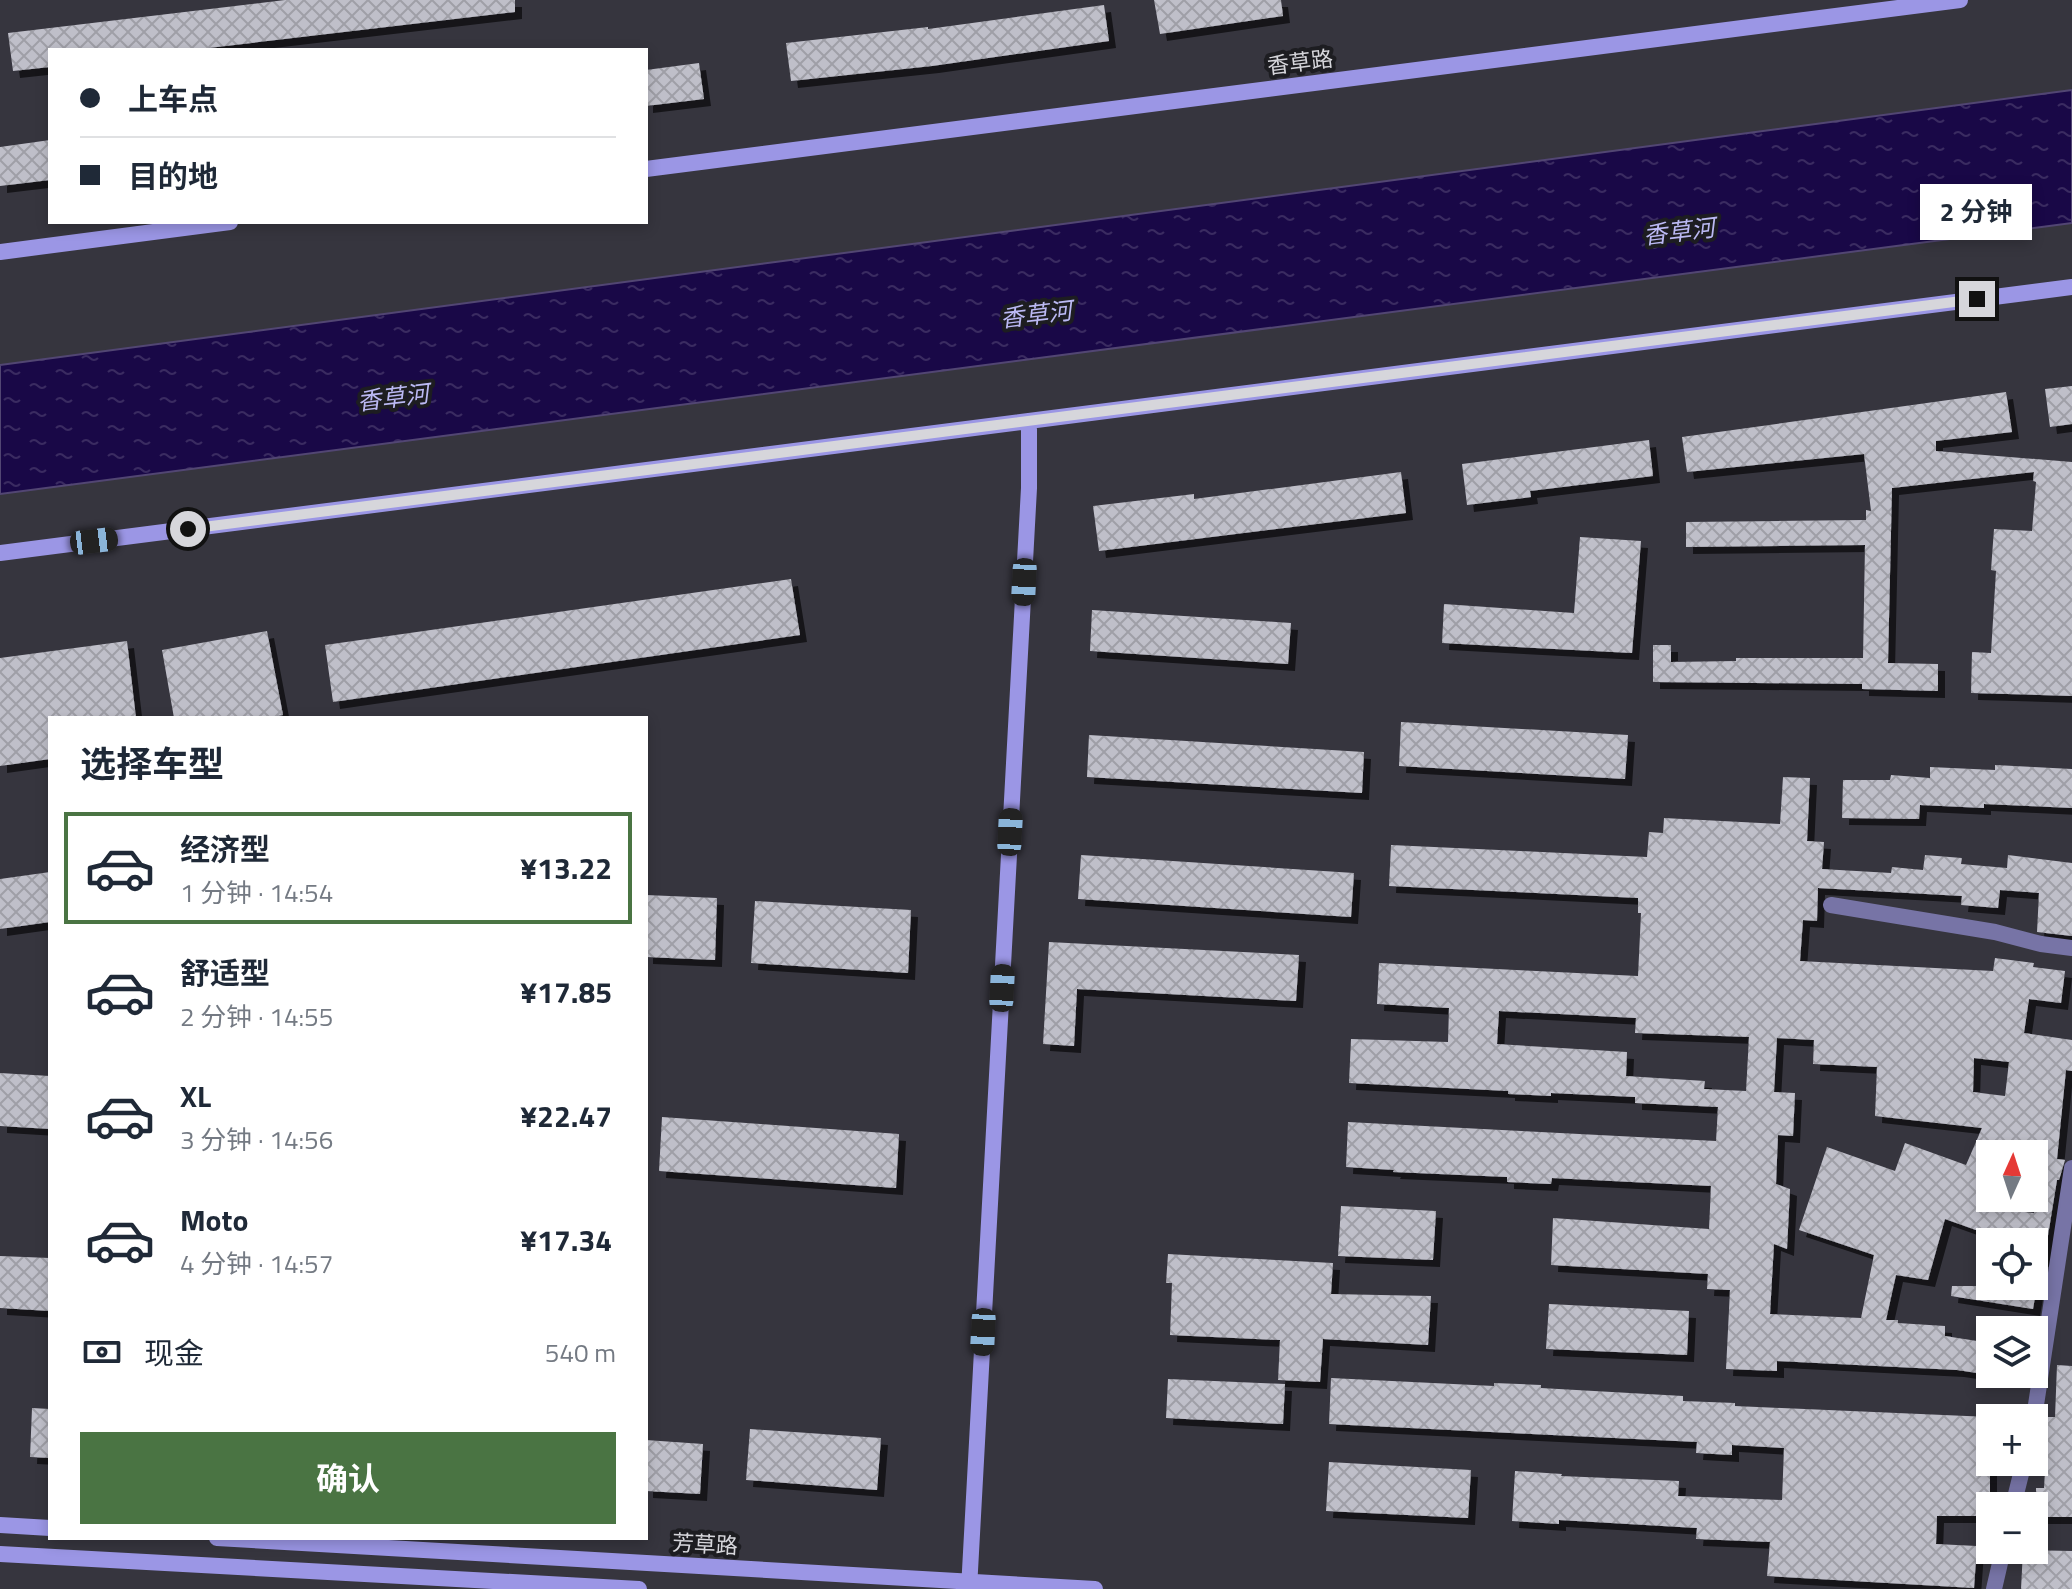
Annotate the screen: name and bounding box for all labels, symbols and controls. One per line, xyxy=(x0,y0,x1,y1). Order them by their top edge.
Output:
street label: 香草路 xyxy=(1265,41,1335,83)
text: 上车点 xyxy=(128,76,218,122)
text: 目的地 xyxy=(128,153,218,199)
callout: 2 分钟 xyxy=(1921,183,2033,239)
text: 2 分钟 xyxy=(1940,192,2012,231)
water label: 香草河 xyxy=(1641,208,1721,253)
route end xyxy=(1959,281,1995,317)
water label: 香草河 xyxy=(998,291,1078,336)
water label: 香草河 xyxy=(355,374,435,419)
route start xyxy=(170,511,206,547)
car xyxy=(69,526,119,556)
car xyxy=(1011,557,1037,607)
text: 选择车型 xyxy=(80,736,224,791)
car xyxy=(997,807,1023,857)
text: 经济型 xyxy=(180,826,270,872)
icon: car xyxy=(84,832,156,904)
text: ¥13.22 xyxy=(520,845,612,891)
text: 1 分钟 · 14:54 xyxy=(180,873,333,912)
text: 舒适型 xyxy=(180,950,270,996)
icon: car xyxy=(84,956,156,1028)
car xyxy=(989,963,1015,1013)
text: ¥17.85 xyxy=(520,969,612,1015)
text: 2 分钟 · 14:55 xyxy=(180,997,333,1036)
text: XL xyxy=(180,1073,211,1119)
icon: car xyxy=(84,1080,156,1152)
text: ¥22.47 xyxy=(520,1093,612,1139)
text: 3 分钟 · 14:56 xyxy=(180,1120,333,1159)
north arrow xyxy=(1976,1140,2048,1212)
map controls xyxy=(1976,1140,2048,1564)
text: Moto xyxy=(180,1197,248,1243)
icon: car xyxy=(84,1204,156,1276)
text: ¥17.34 xyxy=(520,1217,612,1263)
button: locate xyxy=(1976,1228,2048,1300)
text: 4 分钟 · 14:57 xyxy=(180,1244,333,1283)
car xyxy=(970,1307,996,1357)
button: layers xyxy=(1976,1316,2048,1388)
icon: cash xyxy=(80,1330,124,1374)
text: 现金 xyxy=(144,1330,204,1376)
text: 540 m xyxy=(545,1333,616,1372)
button: + xyxy=(1976,1404,2048,1476)
button: 确认 xyxy=(80,1432,616,1524)
button: − xyxy=(1976,1492,2048,1564)
street label: 芳草路 xyxy=(671,1525,739,1563)

